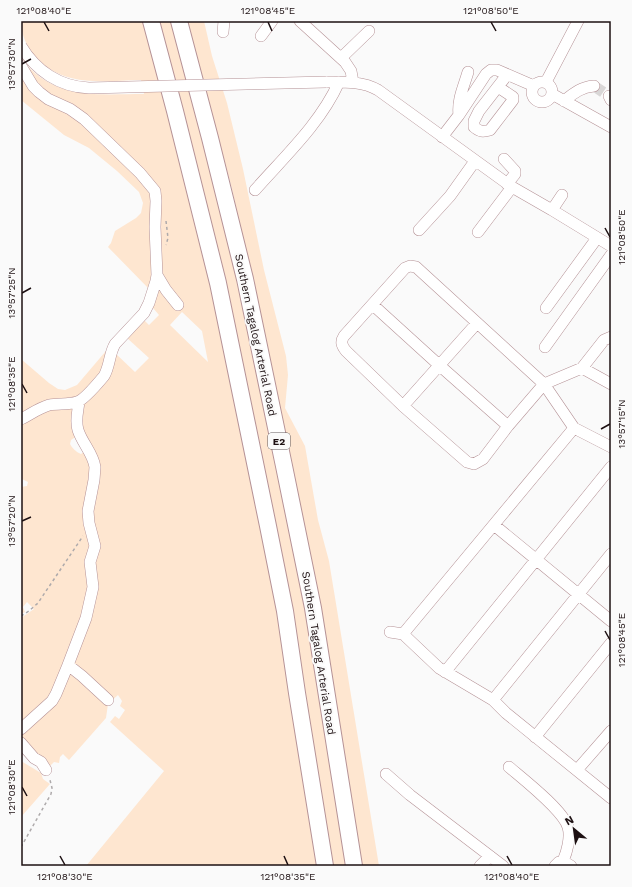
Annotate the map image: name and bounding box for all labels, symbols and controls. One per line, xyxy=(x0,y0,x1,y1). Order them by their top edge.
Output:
text: 121°08'40"E xyxy=(17,5,71,16)
text: 121°08'45"E xyxy=(241,5,295,16)
text: 121°08'50"E xyxy=(463,5,519,16)
text: 13°57'30"N xyxy=(6,38,17,90)
text: 121°08'50"E xyxy=(616,209,627,265)
street label: Southern Tagalog Arterial Road xyxy=(232,253,279,417)
text: 13°57'25"N xyxy=(6,267,17,319)
text: 121°08'35"E xyxy=(6,356,17,412)
text: 13°57'15"N xyxy=(616,399,627,449)
road number: E2 xyxy=(268,433,290,449)
text: 13°57'20"N xyxy=(6,495,17,547)
street label: Southern Tagalog Arterial Road xyxy=(299,570,338,736)
text: 121°08'45"E xyxy=(616,613,627,667)
text: 121°08'30"E xyxy=(6,759,17,815)
north arrow xyxy=(554,809,594,849)
text: N xyxy=(563,813,576,828)
text: 121°08'30"E xyxy=(37,871,93,882)
text: 121°08'35"E xyxy=(260,871,316,882)
text: 121°08'40"E xyxy=(485,871,539,882)

